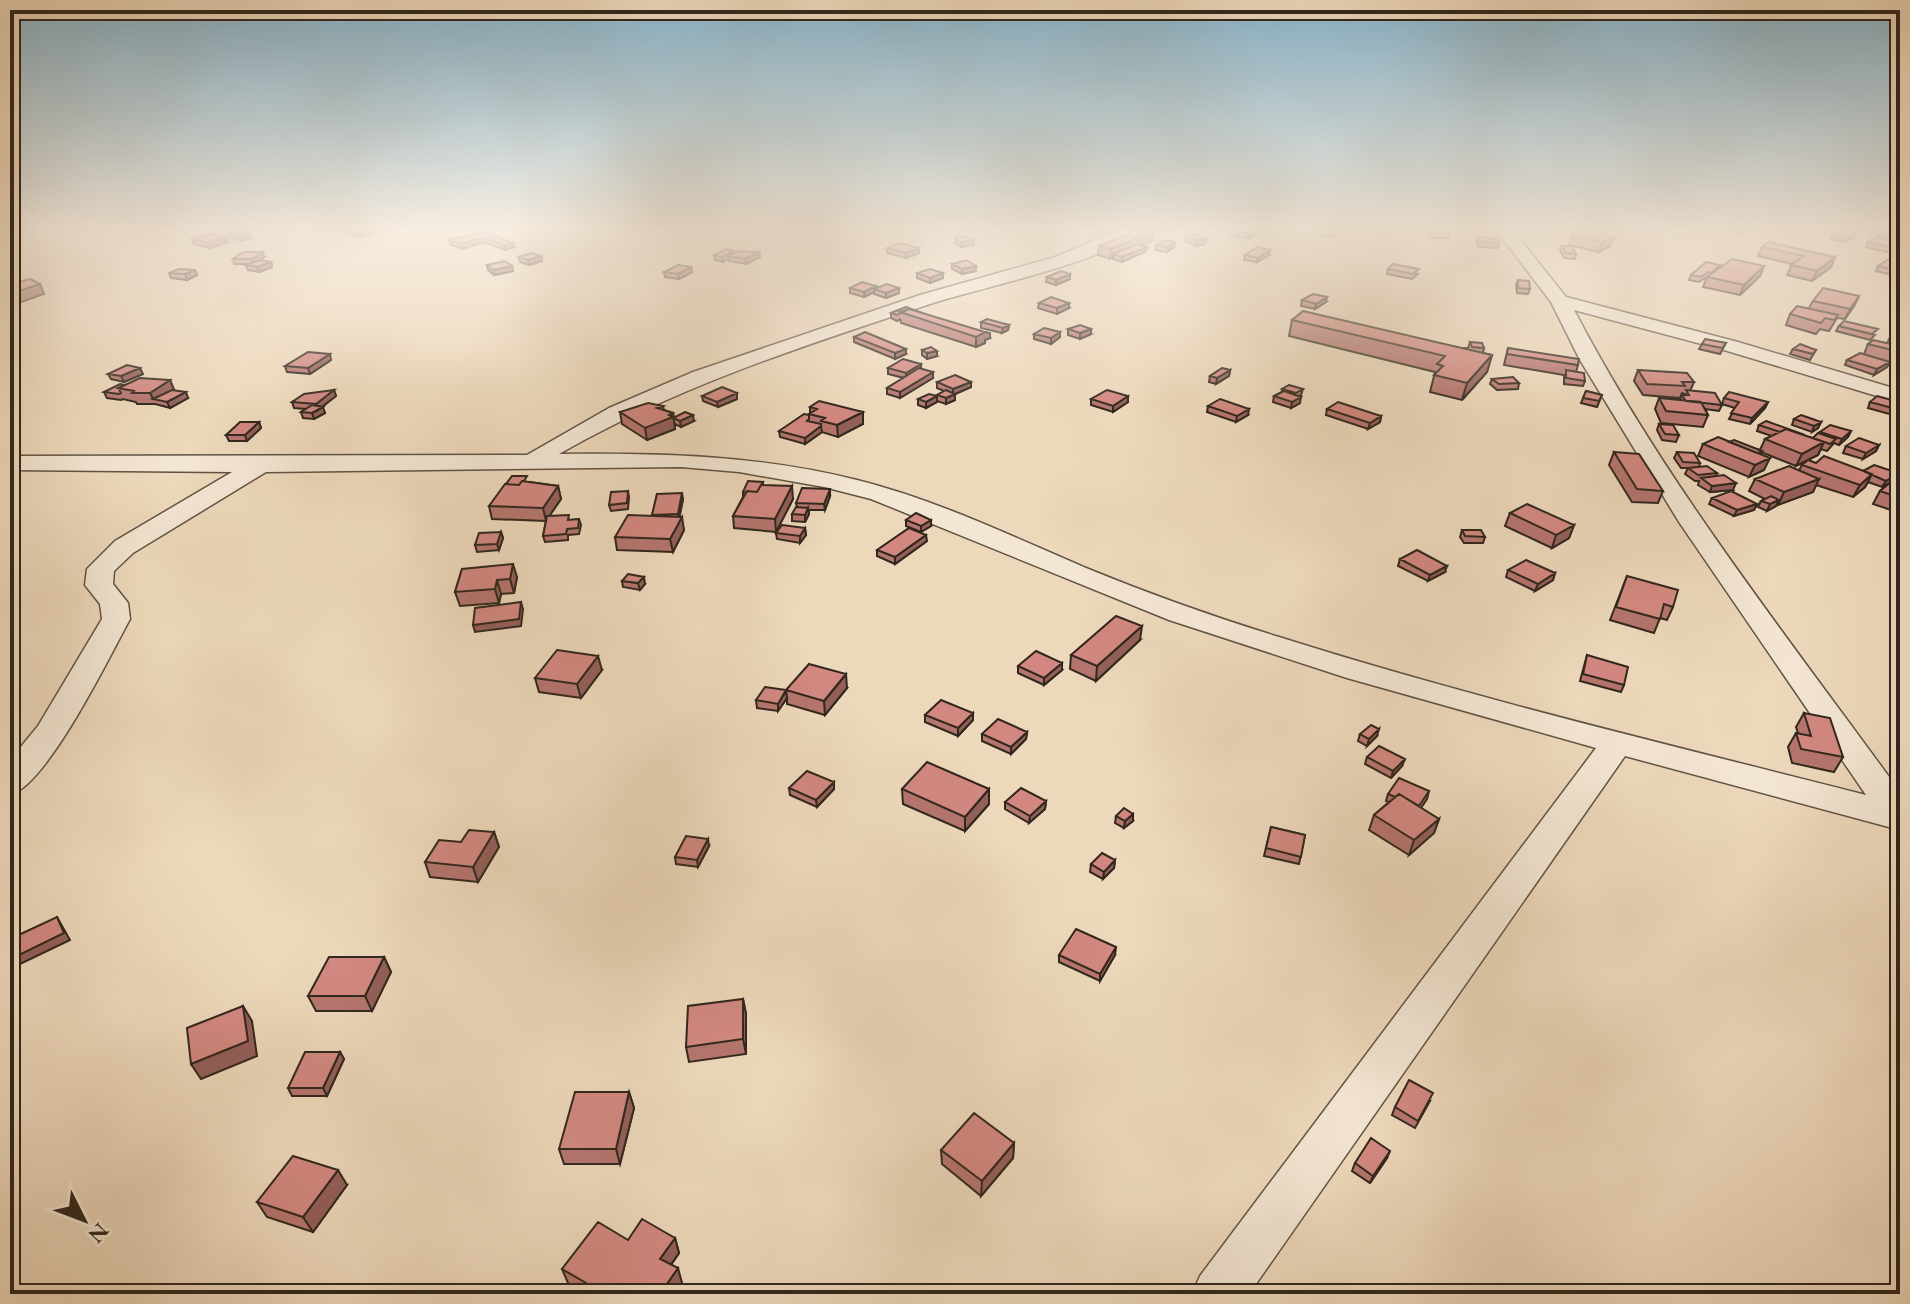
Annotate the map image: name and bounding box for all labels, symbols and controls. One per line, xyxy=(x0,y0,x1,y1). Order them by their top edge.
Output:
north arrow xyxy=(44,1180,124,1260)
text: N xyxy=(82,1217,115,1250)

